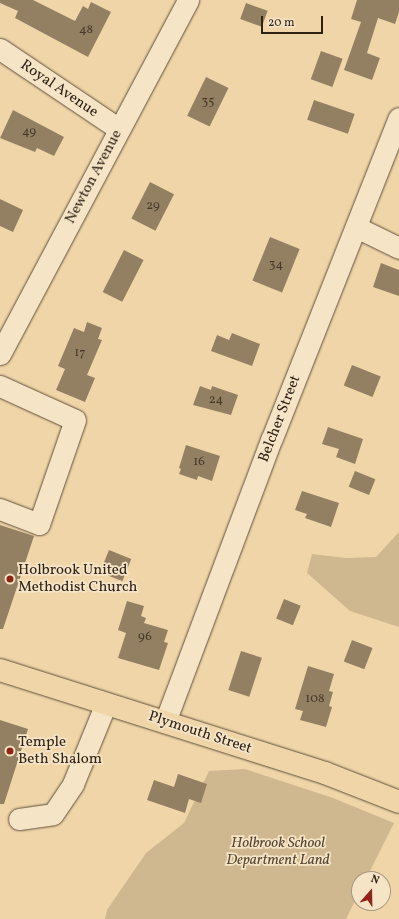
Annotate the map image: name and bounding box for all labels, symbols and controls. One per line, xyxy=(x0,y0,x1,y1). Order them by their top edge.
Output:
scale bar xyxy=(263,8,325,34)
text: 20 m xyxy=(268,15,295,31)
house number: 48 xyxy=(79,22,93,38)
street label: Royal Avenue xyxy=(17,56,101,122)
house number: 35 xyxy=(202,94,214,110)
house number: 49 xyxy=(22,124,36,140)
street label: Newton Avenue xyxy=(62,127,126,227)
house number: 29 xyxy=(146,198,160,214)
house number: 34 xyxy=(269,257,283,273)
house number: 17 xyxy=(74,345,86,361)
street label: Belcher Street xyxy=(255,373,305,465)
house number: 24 xyxy=(209,392,223,408)
house number: 16 xyxy=(193,454,205,470)
place label: Holbrook United Methodist Church xyxy=(18,561,137,596)
marker: Holbrook United Methodist Church xyxy=(5,574,15,584)
house number: 96 xyxy=(138,629,152,645)
house number: 108 xyxy=(305,691,325,707)
street label: Plymouth Street xyxy=(146,708,254,758)
place label: Temple Beth Shalom xyxy=(18,733,102,768)
marker: Temple Beth Shalom xyxy=(5,746,15,756)
park label: Holbrook School Department Land xyxy=(226,834,330,869)
north arrow xyxy=(351,871,391,911)
text: N xyxy=(369,872,381,889)

